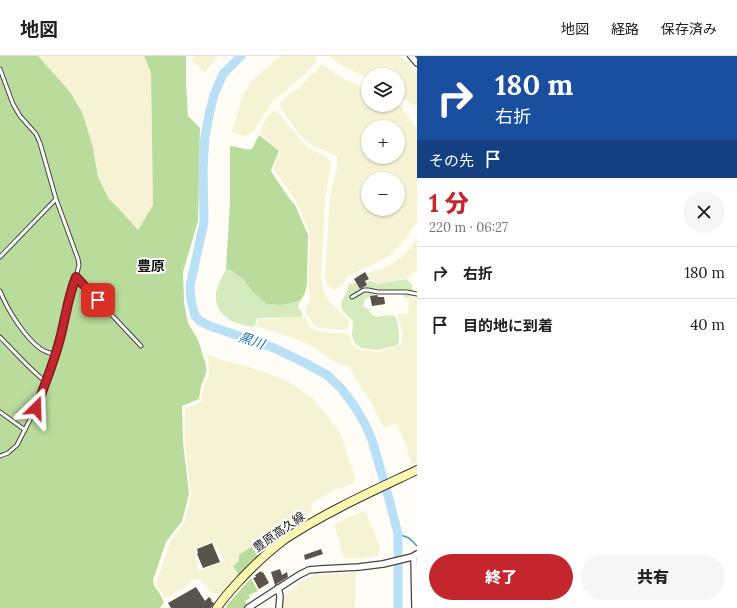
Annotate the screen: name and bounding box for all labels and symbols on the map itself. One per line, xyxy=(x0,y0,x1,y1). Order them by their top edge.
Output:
district label: 豊原 xyxy=(137,257,165,275)
pin xyxy=(81,283,115,317)
water label: 黒川 xyxy=(237,328,269,353)
position arrow xyxy=(15,387,57,429)
street label: 豊原高久線 xyxy=(250,508,308,555)

